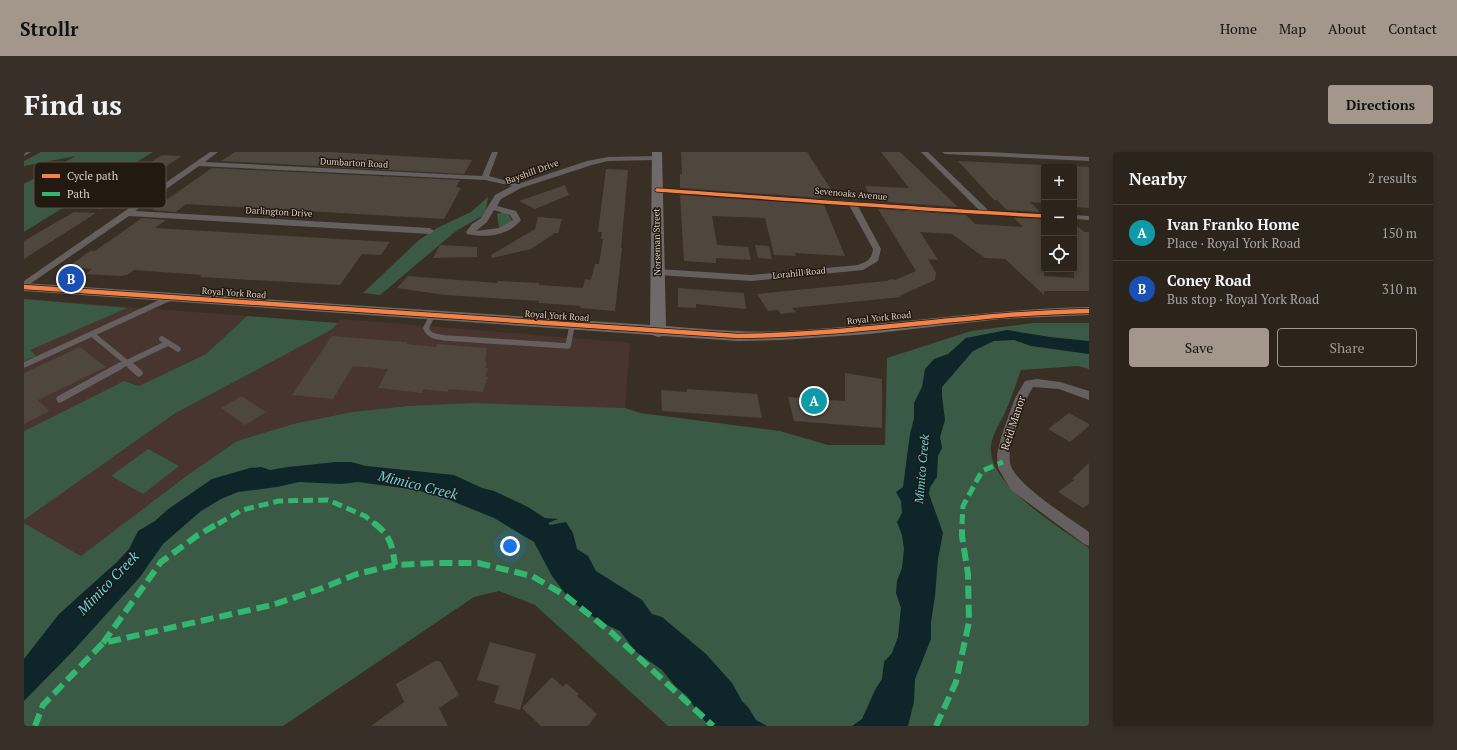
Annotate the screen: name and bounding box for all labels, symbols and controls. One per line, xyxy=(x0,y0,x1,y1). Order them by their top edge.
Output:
text: Strollr xyxy=(20,16,78,41)
text: Home xyxy=(1220,19,1257,38)
text: Map xyxy=(1279,19,1306,38)
text: About xyxy=(1328,19,1366,38)
text: Contact xyxy=(1388,19,1437,38)
button: Directions xyxy=(1328,85,1433,124)
text: Find us xyxy=(24,86,122,123)
street label: Dumbarton Road xyxy=(320,155,388,171)
street label: Bayshill Drive xyxy=(504,157,561,187)
legend xyxy=(34,162,166,208)
map controls xyxy=(1041,164,1077,272)
button: + xyxy=(1041,164,1077,200)
text: Nearby xyxy=(1129,167,1187,190)
text: Cycle path xyxy=(67,169,119,183)
text: 2 results xyxy=(1368,169,1417,187)
street label: Sevenoaks Avenue xyxy=(814,185,888,203)
text: Path xyxy=(67,187,90,201)
button: − xyxy=(1041,200,1077,236)
street label: Darlington Drive xyxy=(245,204,313,220)
street label: Norseman Street xyxy=(650,208,664,276)
text: Ivan Franko Home xyxy=(1167,214,1300,234)
text: A xyxy=(1137,224,1147,242)
text: 150 m xyxy=(1382,224,1417,242)
text: Place · Royal York Road xyxy=(1167,234,1300,252)
button: locate xyxy=(1041,236,1077,272)
pin: B xyxy=(58,264,84,294)
street label: Lorahill Road xyxy=(772,264,826,282)
text: Coney Road xyxy=(1167,270,1251,290)
text: B xyxy=(1138,280,1146,298)
text: 310 m xyxy=(1382,280,1417,298)
street label: Royal York Road xyxy=(201,285,267,301)
text: Bus stop · Royal York Road xyxy=(1167,290,1319,308)
street label: Royal York Road xyxy=(524,308,590,324)
street label: Royal York Road xyxy=(846,309,912,327)
button: Save xyxy=(1129,328,1269,367)
button: Share xyxy=(1277,328,1417,367)
pin: A xyxy=(801,386,827,416)
street label: Reid Manor xyxy=(998,393,1029,452)
water label: Mimico Creek xyxy=(911,433,932,505)
water label: Mimico Creek xyxy=(375,465,460,504)
your location xyxy=(500,536,520,556)
water label: Mimico Creek xyxy=(72,547,143,619)

